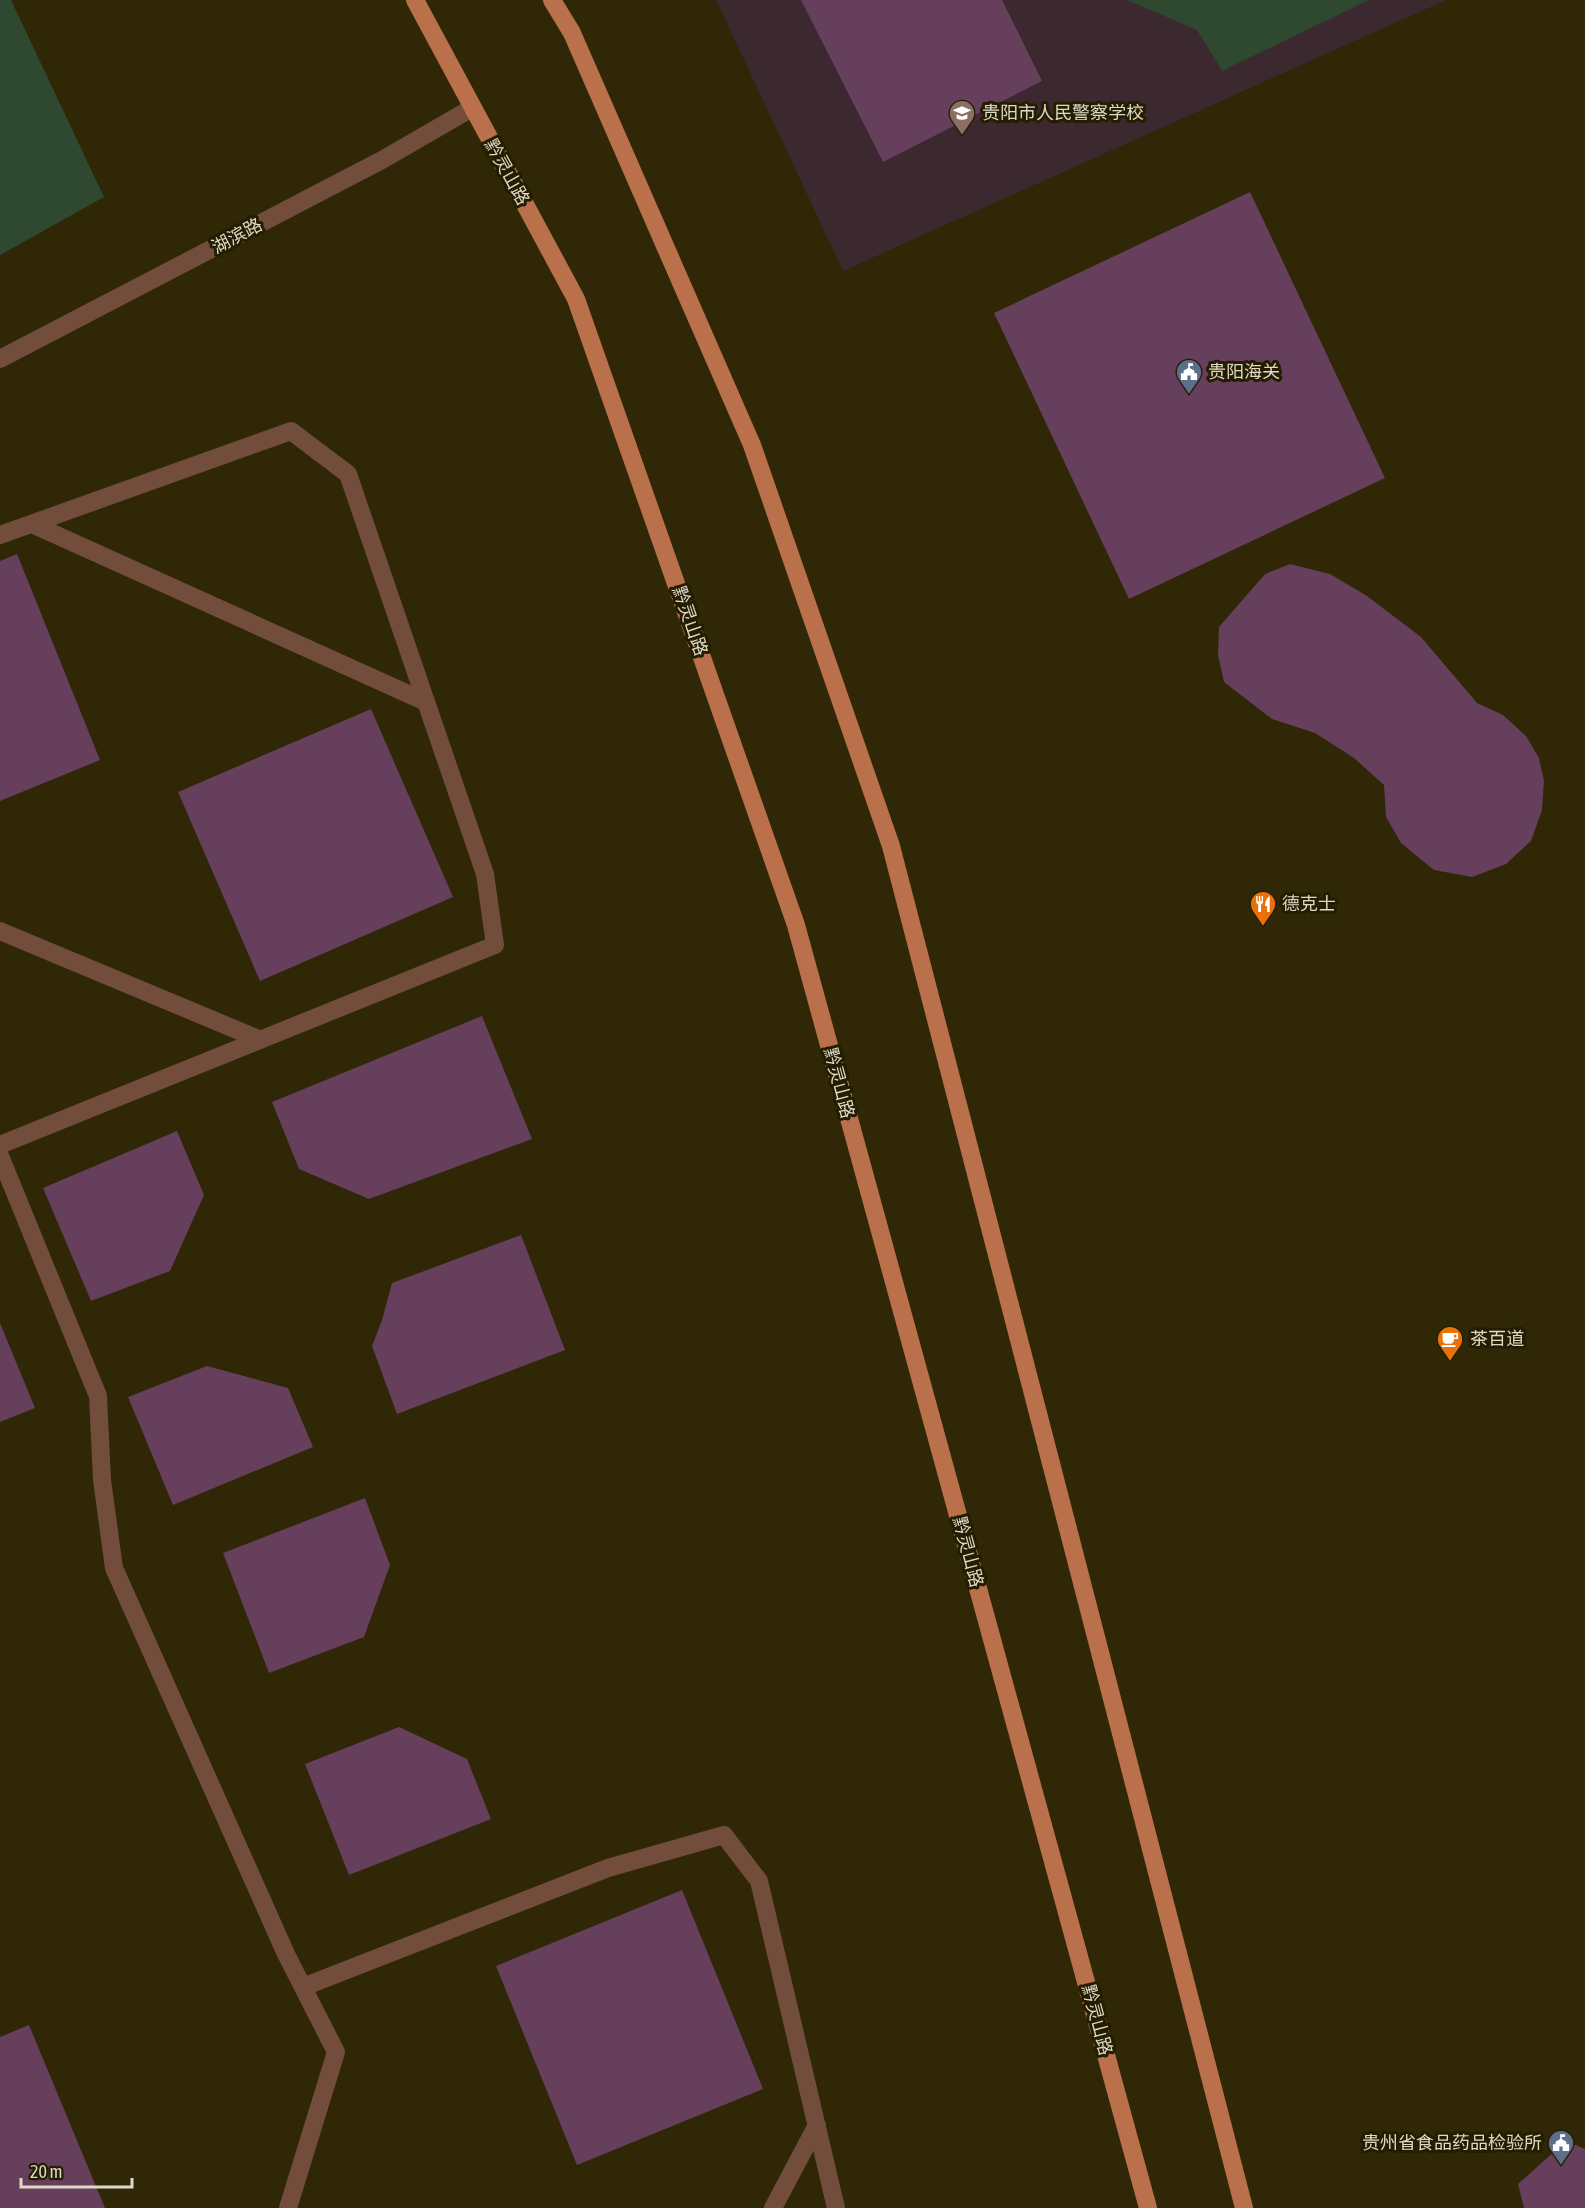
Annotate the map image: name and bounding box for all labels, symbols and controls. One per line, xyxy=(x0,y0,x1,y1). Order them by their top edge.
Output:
school or university icon: 贵阳市人民警察学校 xyxy=(947,98,977,136)
place label: 贵阳市人民警察学校 xyxy=(982,102,1144,123)
street label: 黔灵山路 xyxy=(481,135,534,208)
street label: 湖滨路 xyxy=(208,214,266,258)
public building icon: 贵阳海关 xyxy=(1174,357,1204,395)
place label: 贵阳海关 xyxy=(1208,361,1280,382)
street label: 黔灵山路 xyxy=(669,583,712,658)
restaurant icon: 德克士 xyxy=(1248,889,1278,927)
place label: 德克士 xyxy=(1282,893,1336,914)
street label: 黔灵山路 xyxy=(820,1045,859,1120)
cafe icon: 茶百道 xyxy=(1435,1324,1465,1362)
place label: 茶百道 xyxy=(1470,1328,1524,1349)
street label: 黔灵山路 xyxy=(949,1514,988,1589)
street label: 黔灵山路 xyxy=(1078,1982,1117,2057)
public building icon: 贵州省食品药品检验所 xyxy=(1546,2128,1576,2166)
place label: 贵州省食品药品检验所 xyxy=(1362,2132,1542,2153)
scale bar xyxy=(21,2151,132,2189)
text: 20 m xyxy=(30,2161,62,2182)

